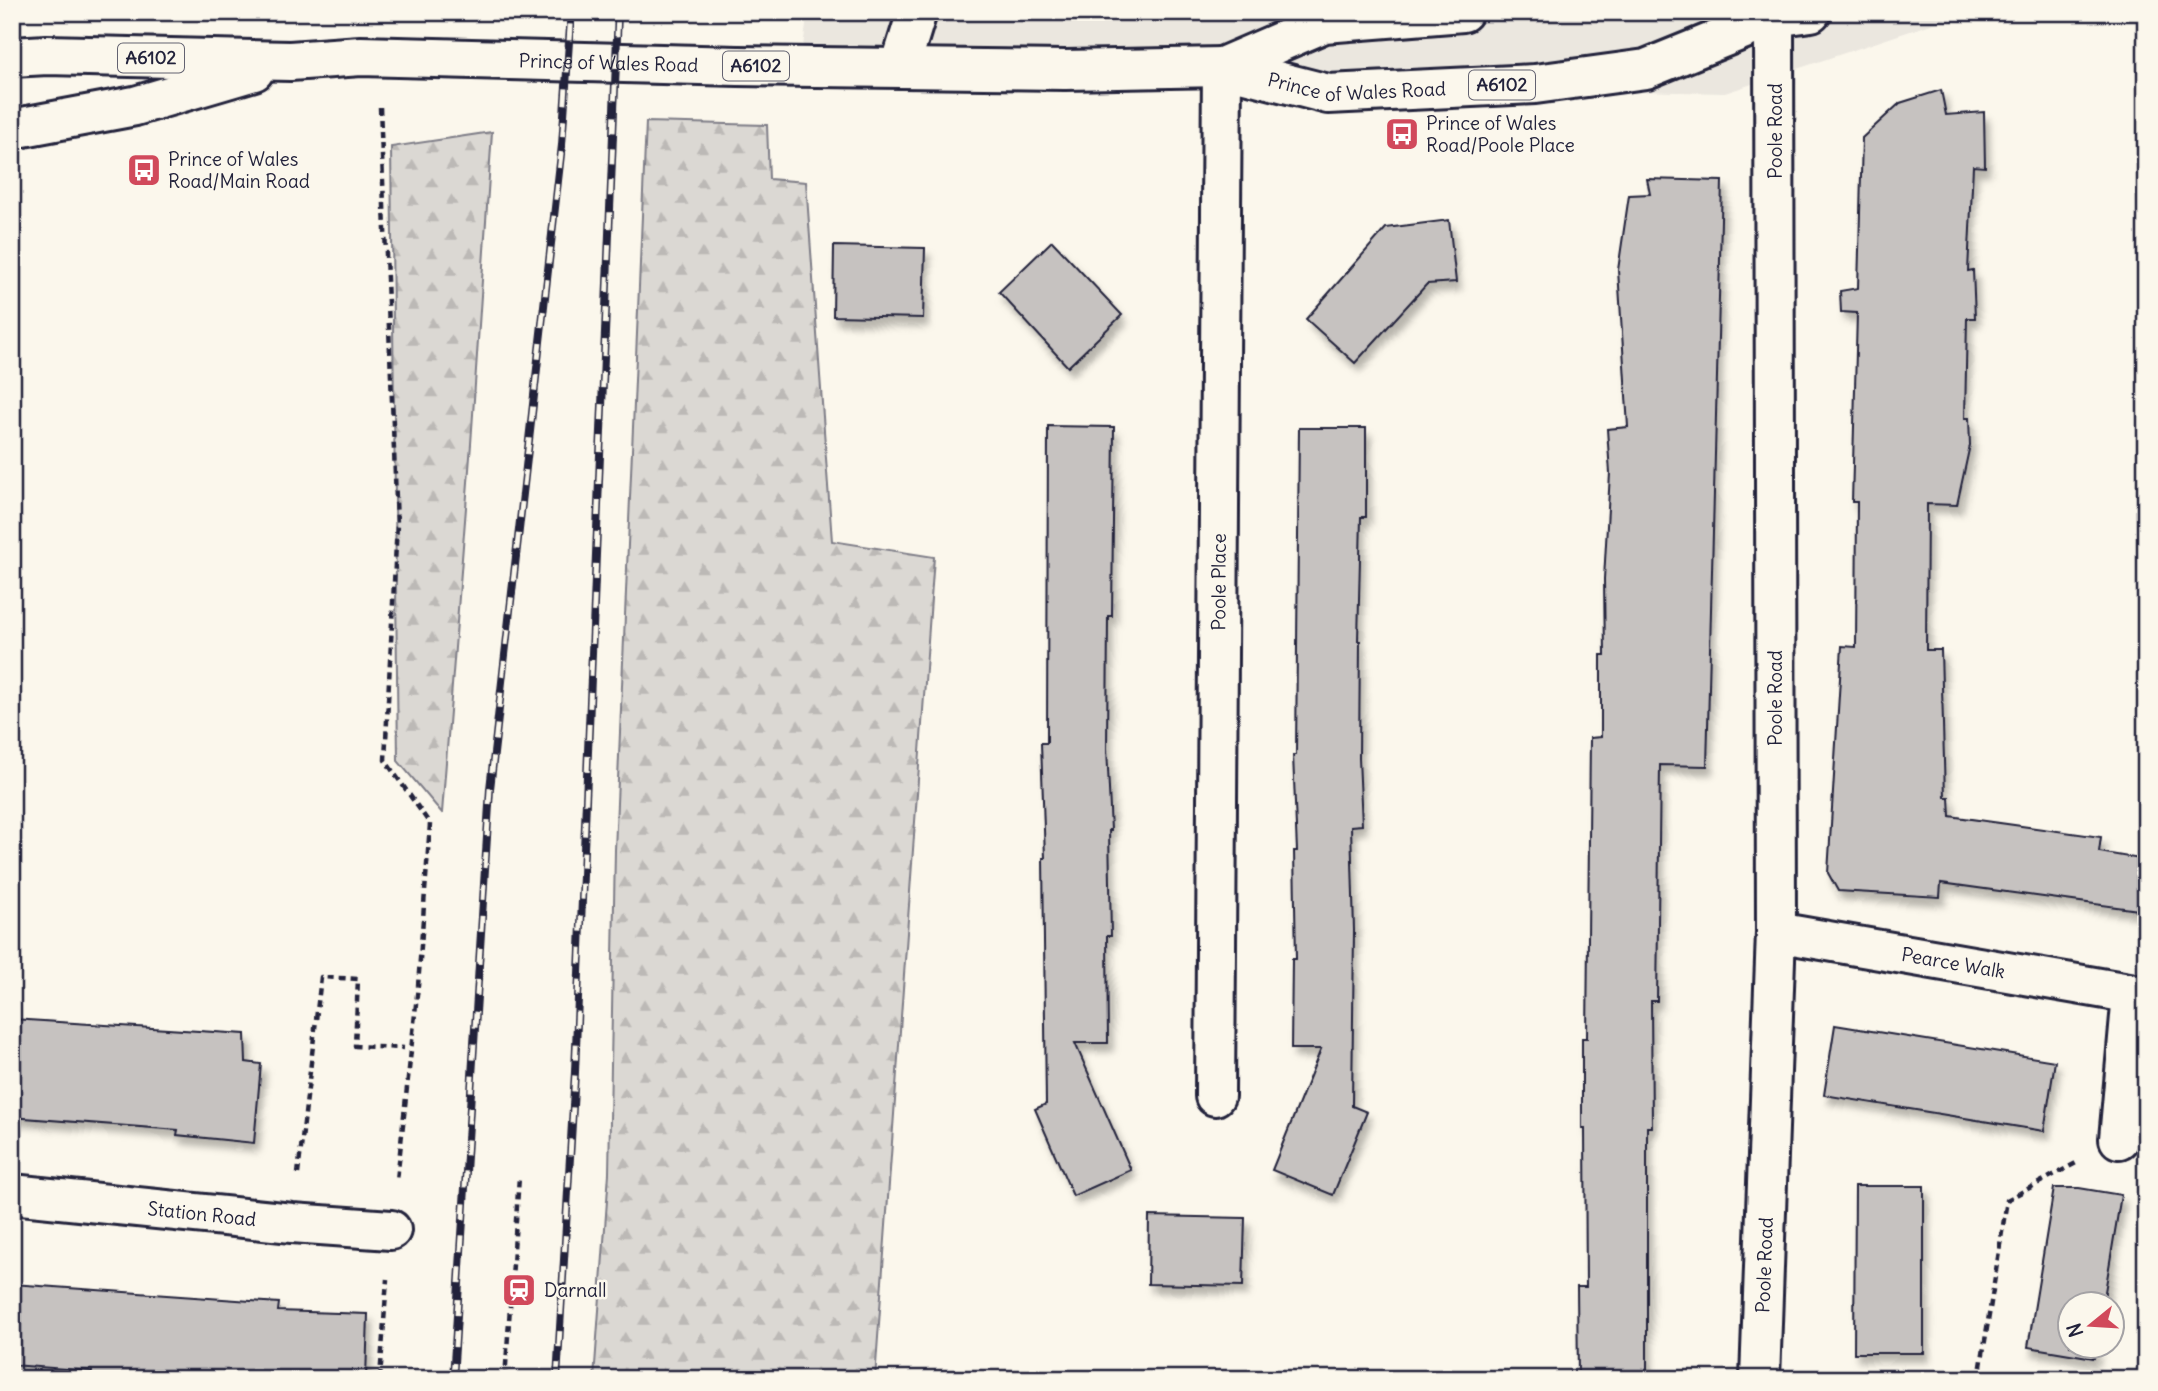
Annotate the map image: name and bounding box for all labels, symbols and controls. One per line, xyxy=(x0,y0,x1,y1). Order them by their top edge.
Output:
road number: A6102 xyxy=(118,44,184,72)
street label: Prince of Wales Road xyxy=(518,48,699,77)
road number: A6102 xyxy=(723,52,789,80)
street label: Prince of Wales Road xyxy=(1265,67,1446,106)
road number: A6102 xyxy=(1469,70,1535,100)
street label: Poole Road xyxy=(1763,83,1787,179)
place label: Prince of Wales Road/Poole Place xyxy=(1426,111,1575,157)
bus stop icon: Prince of Wales Road/Poole Place xyxy=(1383,115,1421,153)
place label: Prince of Wales Road/Main Road xyxy=(168,147,310,193)
bus stop icon: Prince of Wales Road/Main Road xyxy=(125,151,163,189)
street label: Poole Place xyxy=(1206,533,1231,631)
street label: Poole Road xyxy=(1763,650,1787,746)
street label: Pearce Walk xyxy=(1900,942,2007,984)
street label: Station Road xyxy=(147,1196,257,1231)
street label: Poole Road xyxy=(1750,1217,1778,1313)
station icon: Darnall xyxy=(500,1271,538,1309)
place label: Darnall xyxy=(544,1278,606,1302)
north arrow xyxy=(2056,1290,2126,1360)
text: N xyxy=(2061,1320,2088,1340)

